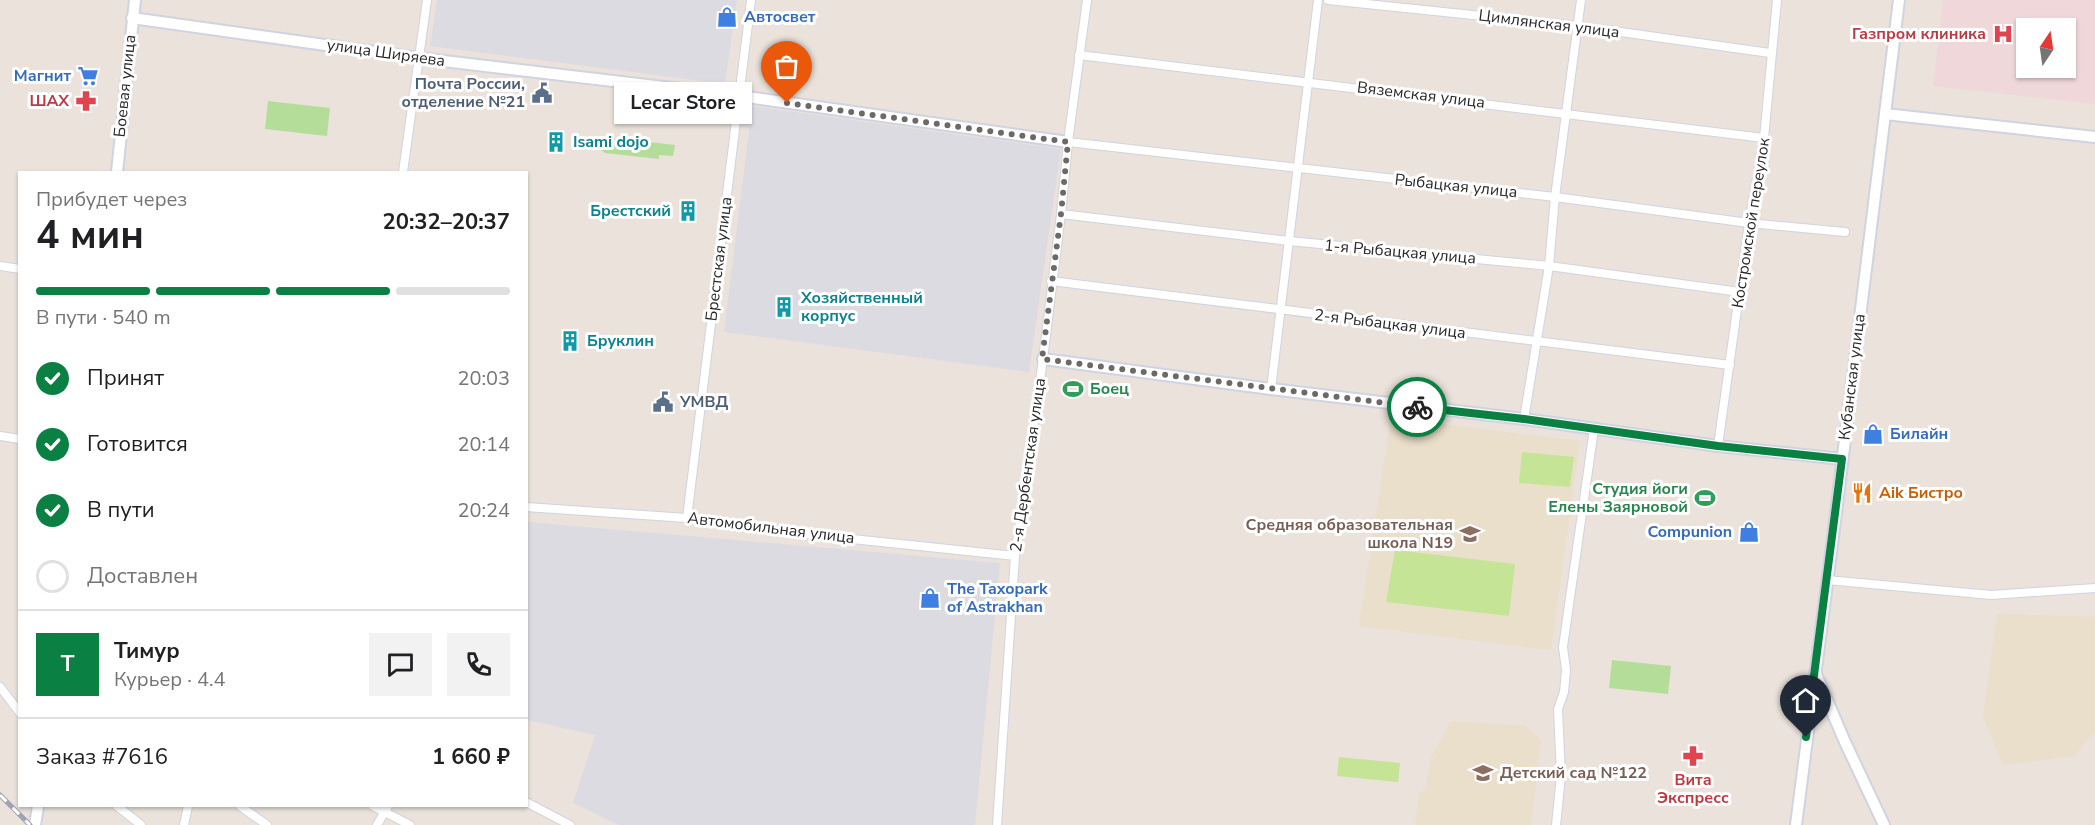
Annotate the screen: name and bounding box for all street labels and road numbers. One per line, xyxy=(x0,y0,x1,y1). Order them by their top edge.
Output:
street label: Цимлянская улица xyxy=(1477,4,1621,44)
street label: Боевая улица xyxy=(109,34,141,138)
street label: улица Ширяева xyxy=(326,34,446,72)
street label: Вяземская улица xyxy=(1356,76,1486,114)
street label: Костромской переулок xyxy=(1727,136,1775,310)
street label: Рыбацкая улица xyxy=(1394,169,1518,203)
street label: Брестская улица xyxy=(700,195,738,323)
street label: 1-я Рыбацкая улица xyxy=(1323,234,1477,270)
street label: 2-я Рыбацкая улица xyxy=(1313,304,1467,344)
street label: Кубанская улица xyxy=(1833,312,1871,442)
street label: 2-я Дербентская улица xyxy=(1005,376,1051,554)
street label: Автомобильная улица xyxy=(686,507,856,549)

